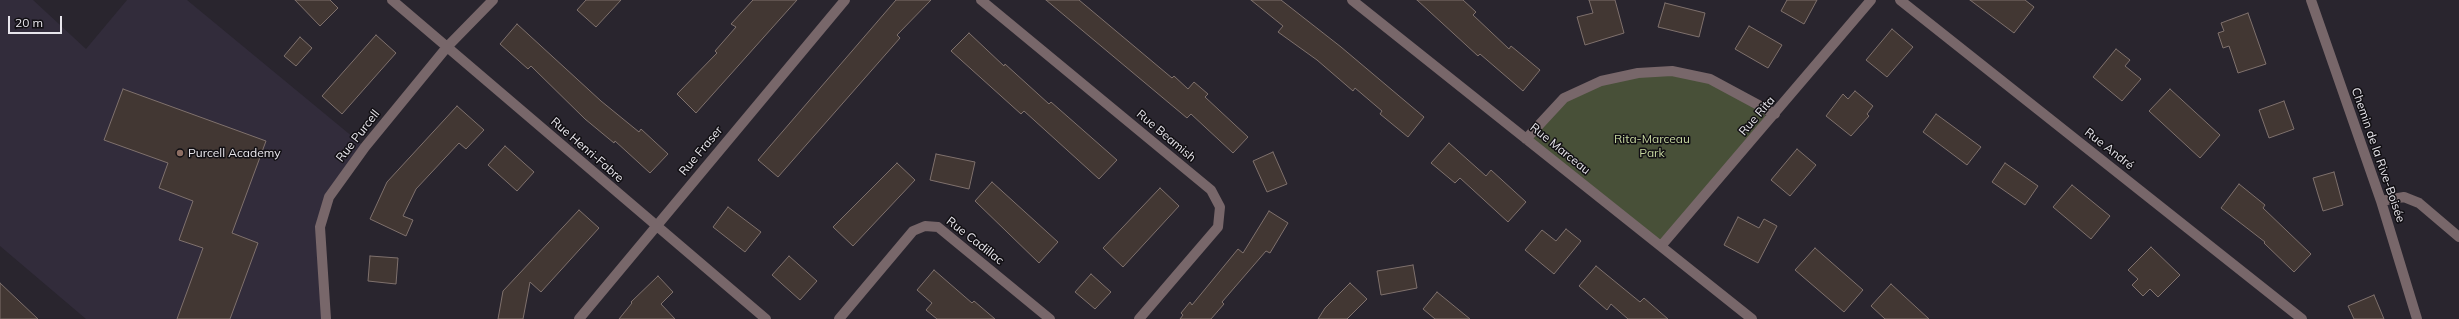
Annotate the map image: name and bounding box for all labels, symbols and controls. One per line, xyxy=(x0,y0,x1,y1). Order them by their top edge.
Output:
scale bar xyxy=(10,8,64,34)
text: 20 m xyxy=(15,15,43,30)
street label: Chemin de la Rive-Boisée xyxy=(2348,86,2408,224)
street label: Rue Rita xyxy=(1736,93,1778,139)
street label: Rue Purcell xyxy=(333,107,383,165)
street label: Rue Beamish xyxy=(1133,107,1199,165)
street label: Rue Henri-Fabre xyxy=(548,114,626,186)
street label: Rue Marceau xyxy=(1527,120,1593,178)
street label: Rue Fraser xyxy=(676,123,726,179)
street label: Rue André xyxy=(2081,125,2137,173)
park label: Rita-Marceau Park xyxy=(1614,132,1690,160)
place label: Purcell Academy xyxy=(188,146,281,160)
marker: Purcell Academy xyxy=(175,148,185,158)
street label: Rue Cadillac xyxy=(943,214,1007,268)

